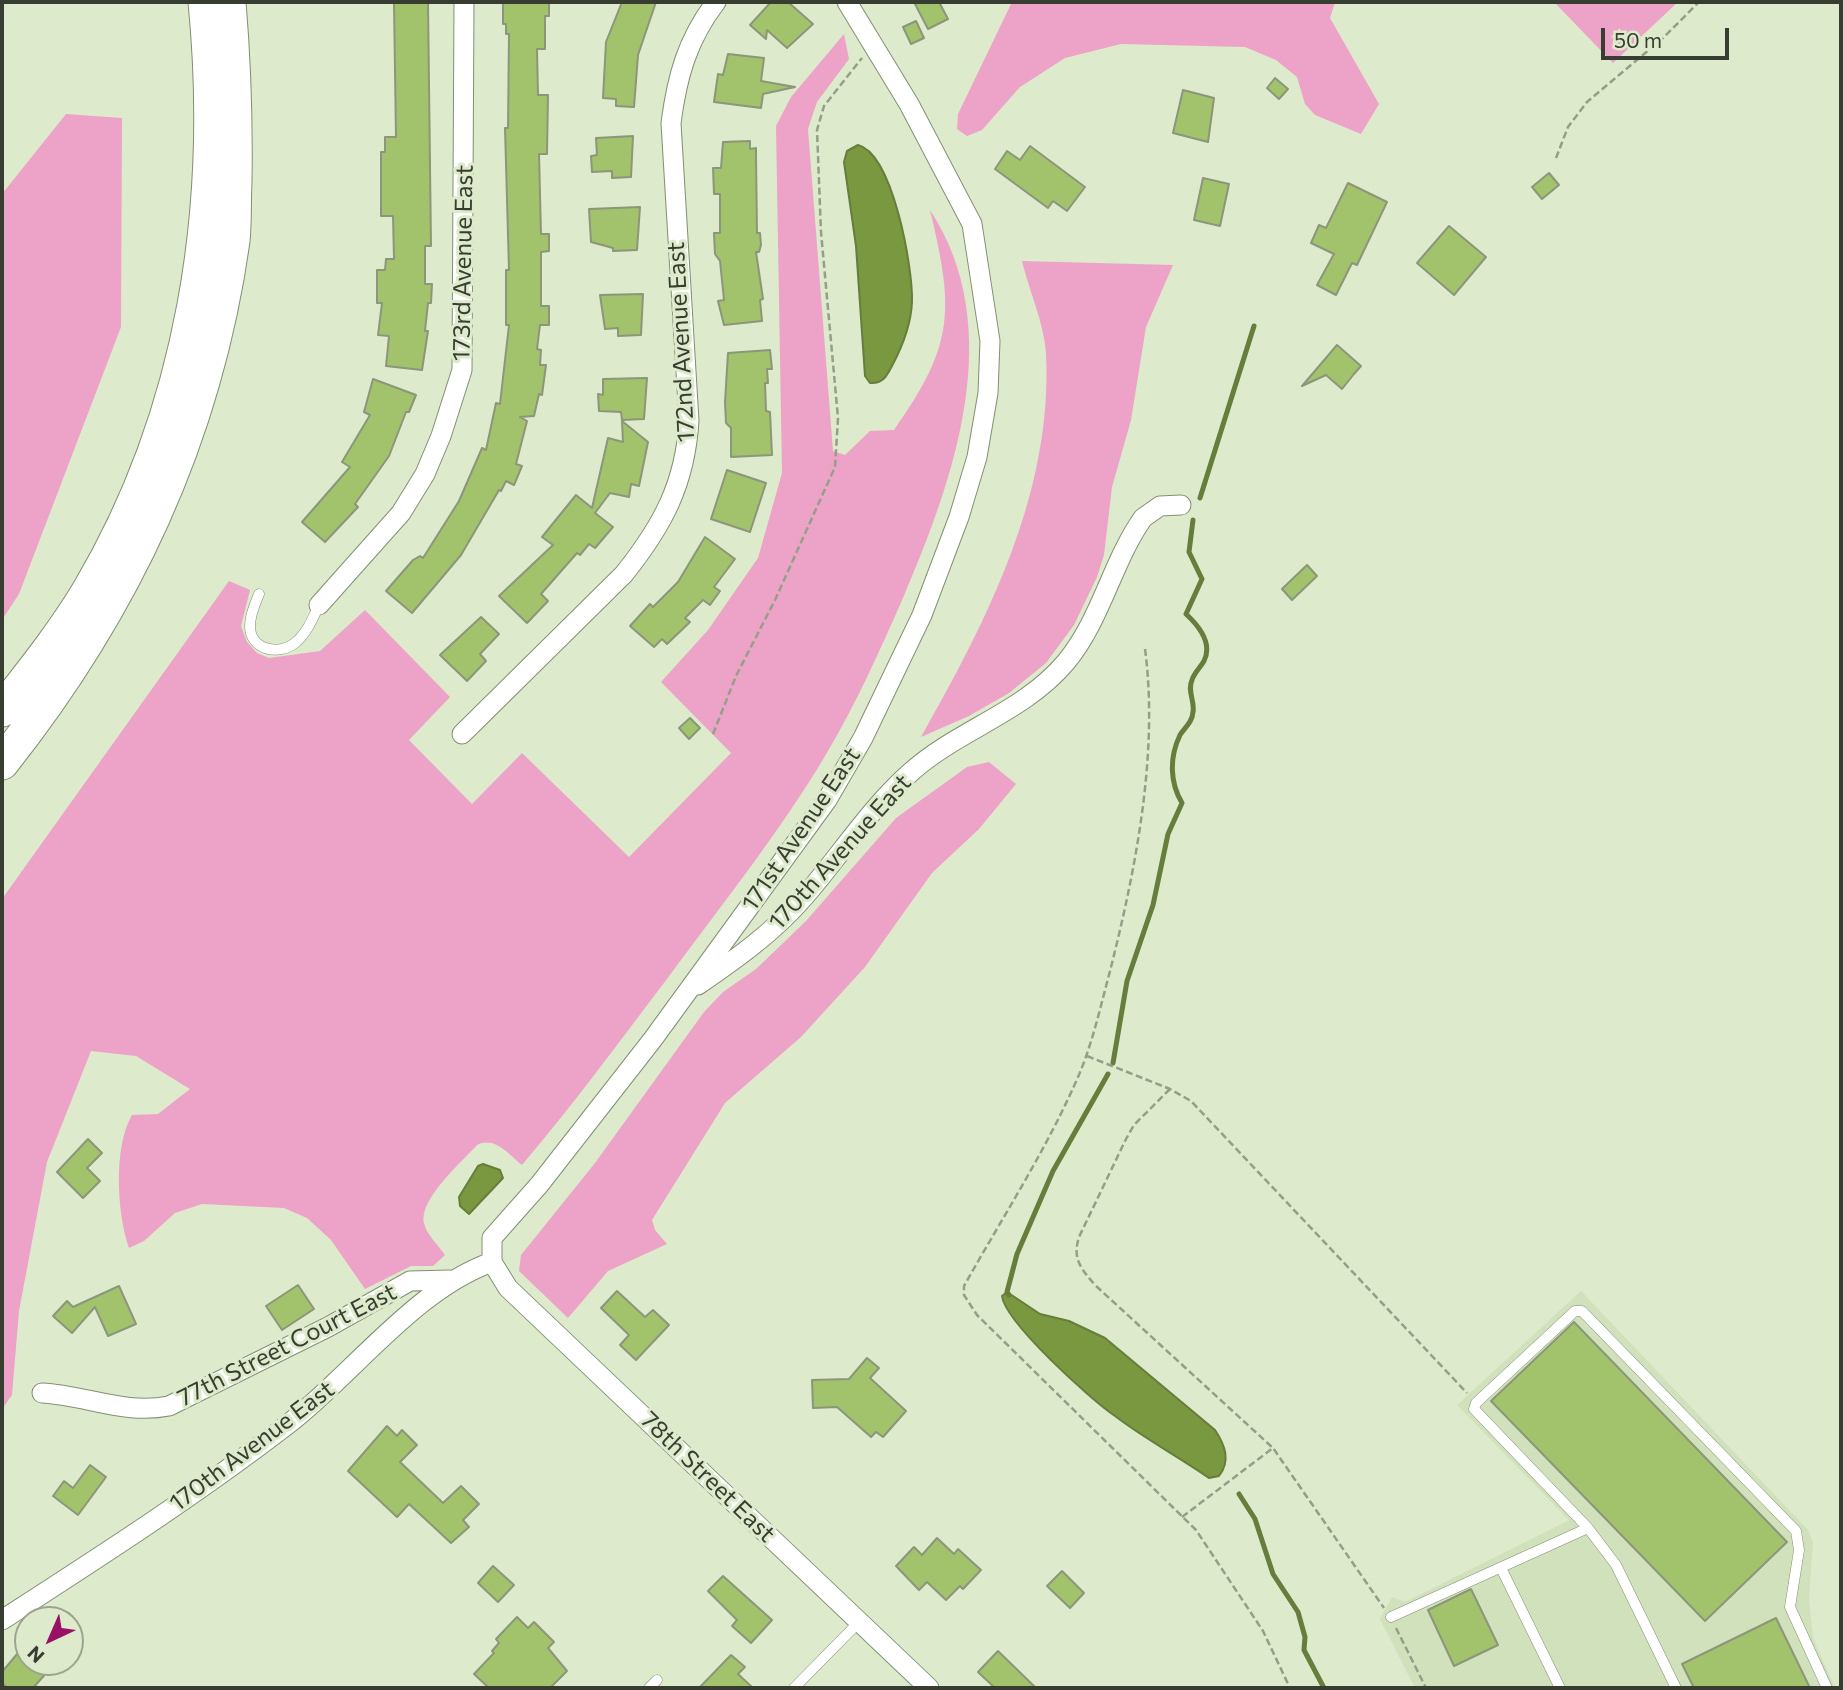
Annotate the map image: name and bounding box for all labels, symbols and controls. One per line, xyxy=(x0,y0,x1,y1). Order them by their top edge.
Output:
scale bar xyxy=(1605,14,1733,58)
text: 50 m xyxy=(1614,27,1662,52)
street label: 173rd Avenue East xyxy=(447,165,479,361)
street label: 172nd Avenue East xyxy=(661,241,701,443)
street label: 171st Avenue East xyxy=(736,742,866,916)
street label: 170th Avenue East xyxy=(763,768,917,936)
street label: 77th Street Court East xyxy=(173,1277,401,1413)
street label: 170th Avenue East xyxy=(164,1375,340,1517)
street label: 78th Street East xyxy=(635,1406,781,1548)
north arrow xyxy=(14,1606,84,1676)
text: N xyxy=(22,1642,49,1668)

